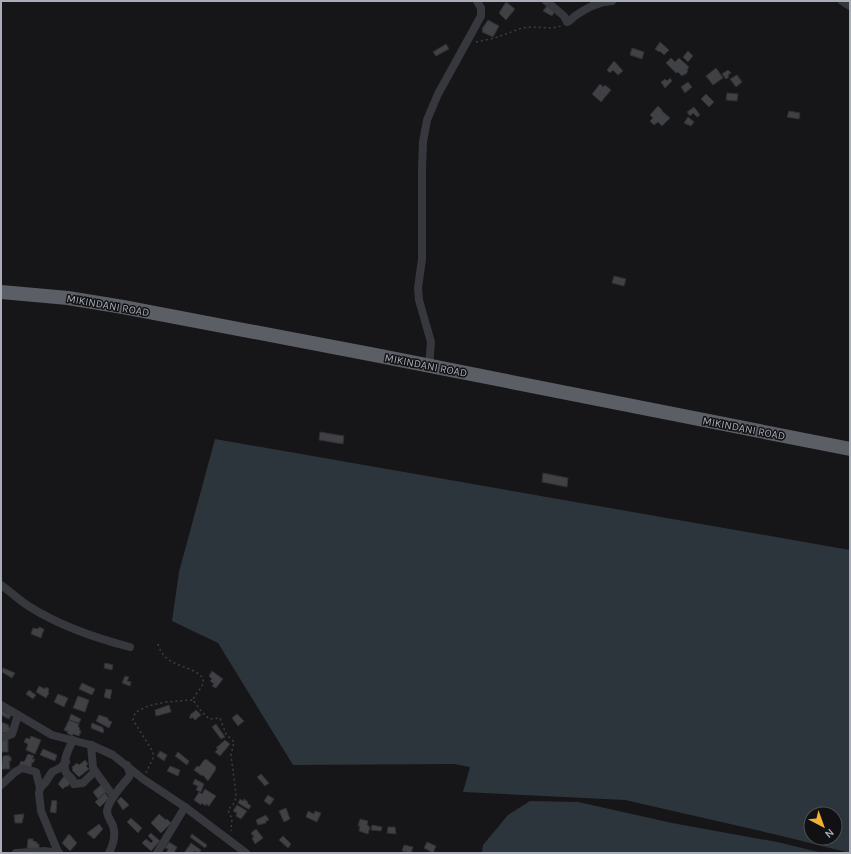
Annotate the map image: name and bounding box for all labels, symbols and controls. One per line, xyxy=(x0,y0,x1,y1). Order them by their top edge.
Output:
street label: MIKINDANI ROAD xyxy=(65,292,150,319)
street label: MIKINDANI ROAD xyxy=(383,351,468,380)
street label: MIKINDANI ROAD xyxy=(701,414,786,443)
north arrow xyxy=(803,806,843,846)
text: N xyxy=(822,826,836,841)

